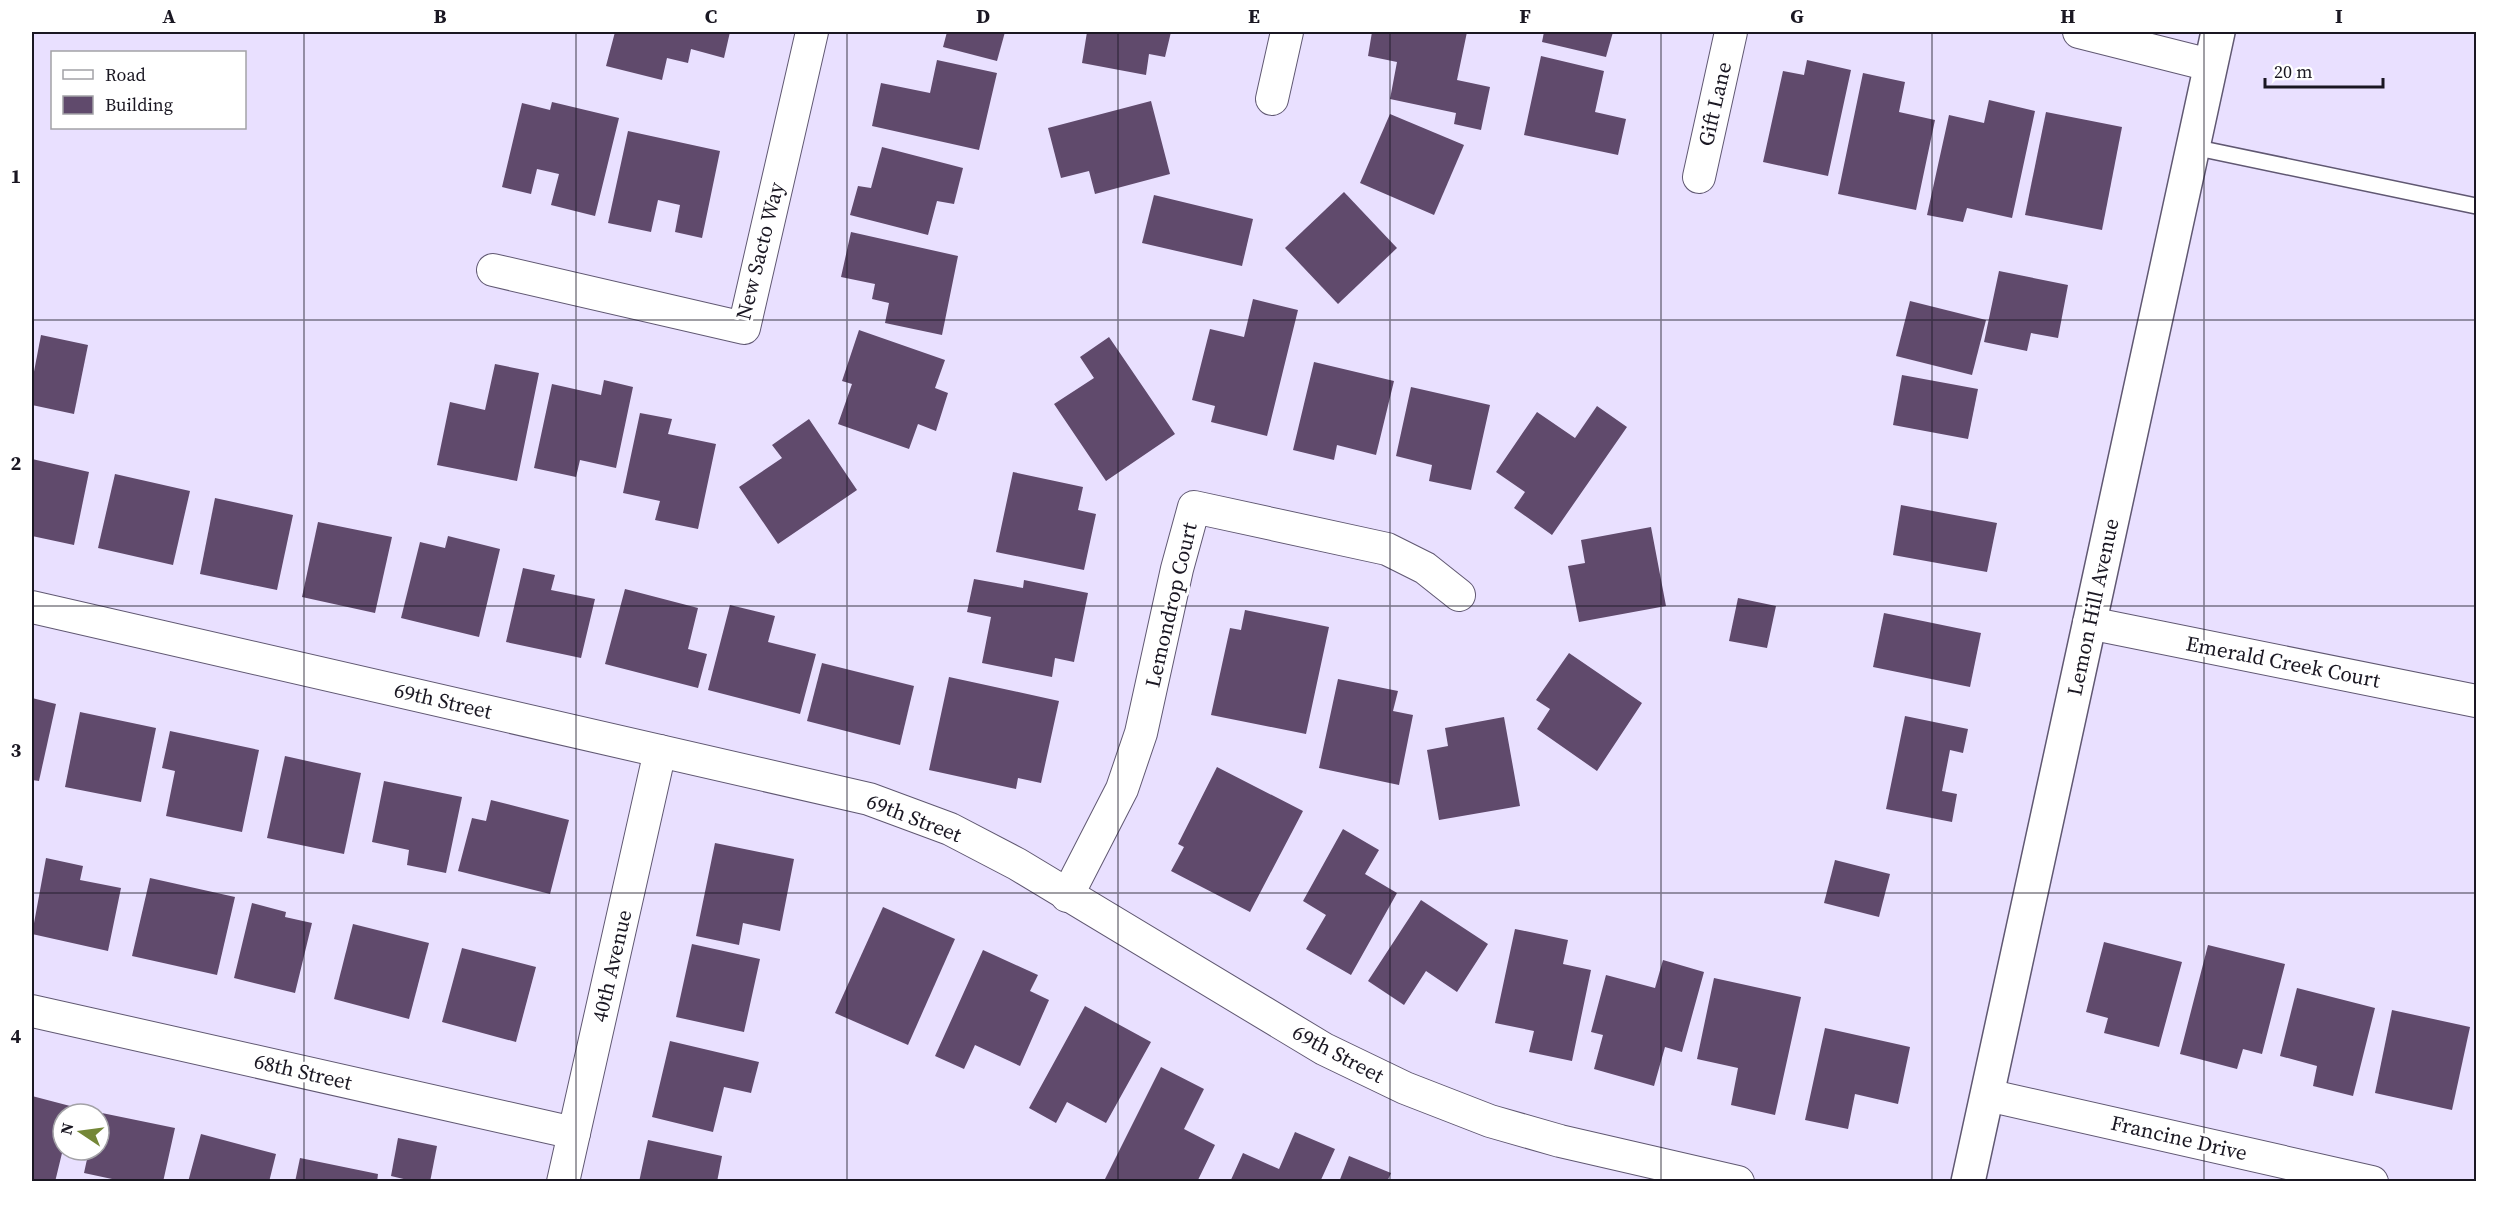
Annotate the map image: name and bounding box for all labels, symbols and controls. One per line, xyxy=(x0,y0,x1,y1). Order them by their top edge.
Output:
text: A xyxy=(162,2,176,30)
text: B xyxy=(433,2,447,30)
text: C xyxy=(705,2,717,30)
text: D xyxy=(976,2,990,30)
text: E xyxy=(1248,2,1260,30)
text: F xyxy=(1519,2,1531,30)
text: G xyxy=(1790,2,1804,30)
text: H xyxy=(2060,2,2076,30)
text: I xyxy=(2335,2,2343,30)
legend xyxy=(51,51,246,129)
scale bar xyxy=(2265,51,2384,89)
street label: Gift Lane xyxy=(1691,59,1738,149)
text: 20 m xyxy=(2274,59,2312,84)
text: Road xyxy=(105,62,146,87)
text: Building xyxy=(105,92,173,117)
text: 1 xyxy=(11,162,21,190)
street label: New Sacto Way xyxy=(728,179,791,323)
text: 2 xyxy=(11,449,22,477)
street label: Lemon Hill Avenue xyxy=(2060,516,2125,698)
street label: Lemondrop Court xyxy=(1137,519,1204,690)
street label: Emerald Creek Court xyxy=(2184,628,2383,695)
street label: 69th Street xyxy=(391,675,495,726)
text: 3 xyxy=(11,736,22,764)
street label: 69th Street xyxy=(862,786,966,849)
street label: 40th Avenue xyxy=(585,907,638,1025)
street label: 69th Street xyxy=(1287,1017,1389,1090)
text: 4 xyxy=(11,1022,22,1050)
street label: 68th Street xyxy=(251,1046,355,1097)
north arrow xyxy=(51,1102,111,1162)
street label: Francine Drive xyxy=(2108,1108,2250,1167)
text: N xyxy=(54,1120,78,1137)

